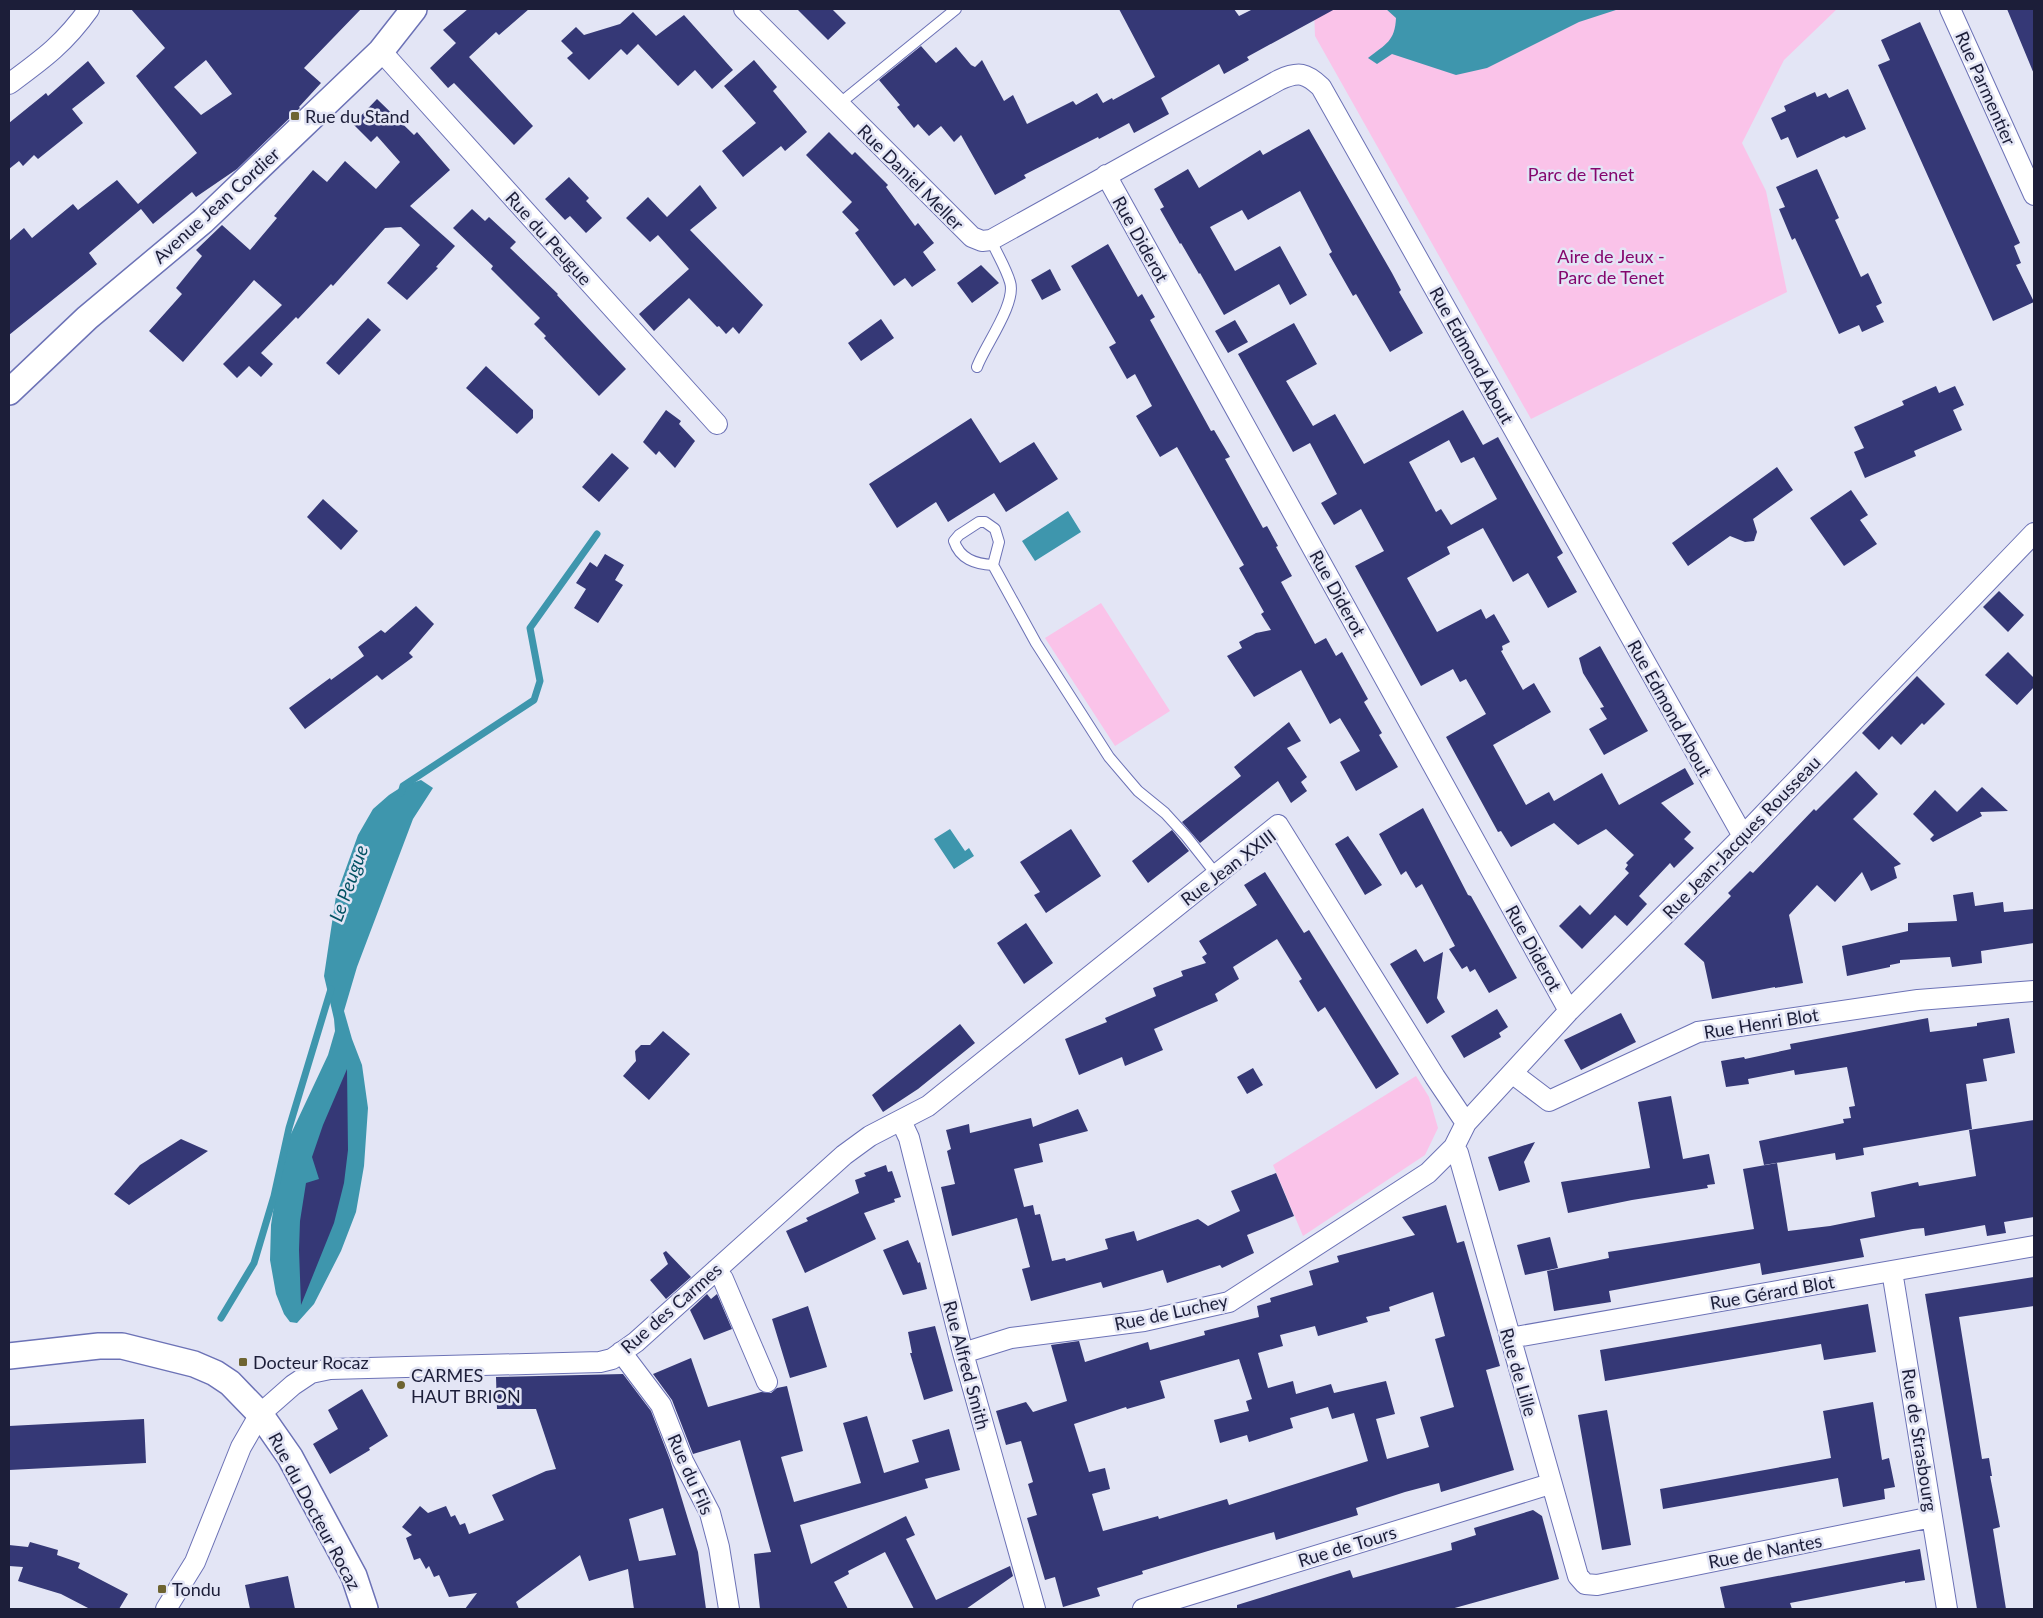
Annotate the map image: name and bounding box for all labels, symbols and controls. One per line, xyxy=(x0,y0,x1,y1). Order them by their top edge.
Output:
street label: Rue Parmentier xyxy=(1951,28,2021,149)
place label: Rue du Stand xyxy=(305,105,410,127)
marker: Rue du Stand xyxy=(289,110,301,122)
street label: Rue Daniel Meller xyxy=(853,119,969,235)
street label: Avenue Jean Cordier xyxy=(148,142,284,268)
park label: Parc de Tenet xyxy=(1528,163,1635,185)
street label: Rue du Peugue xyxy=(501,187,597,289)
street label: Rue Diderot xyxy=(1108,192,1174,286)
park label: Aire de Jeux - Parc de Tenet xyxy=(1557,245,1665,288)
street label: Rue Edmond About xyxy=(1425,283,1519,428)
street label: Rue Diderot xyxy=(1305,546,1371,640)
street label: Rue Edmond About xyxy=(1623,636,1717,781)
street label: Rue Jean-Jacques Rousseau xyxy=(1657,751,1825,923)
street label: Rue Jean XXIII xyxy=(1176,824,1280,910)
water label: Le Peugue xyxy=(324,842,372,924)
street label: Rue Diderot xyxy=(1501,901,1567,995)
street label: Rue Henri Blot xyxy=(1702,1003,1820,1043)
street label: Rue des Carmes xyxy=(616,1258,726,1358)
street label: Rue Gérard Blot xyxy=(1708,1270,1837,1314)
street label: Rue de Luchey xyxy=(1112,1289,1230,1335)
street label: Rue Alfred Smith xyxy=(939,1298,995,1432)
street label: Rue de Lille xyxy=(1496,1325,1542,1419)
place label: Docteur Rocaz xyxy=(253,1351,369,1373)
marker: Docteur Rocaz xyxy=(237,1356,249,1368)
place label: CARMES HAUT BRION xyxy=(411,1364,521,1407)
street label: Rue de Strasbourg xyxy=(1898,1367,1942,1513)
marker: CARMES HAUT BRION xyxy=(395,1379,407,1391)
street label: Rue du Docteur Rocaz xyxy=(264,1428,366,1594)
street label: Rue du Fils xyxy=(663,1430,719,1518)
street label: Rue de Tours xyxy=(1295,1521,1399,1571)
street label: Rue de Nantes xyxy=(1706,1529,1824,1573)
place label: Tondu xyxy=(172,1578,221,1600)
marker: Tondu xyxy=(156,1583,168,1595)

